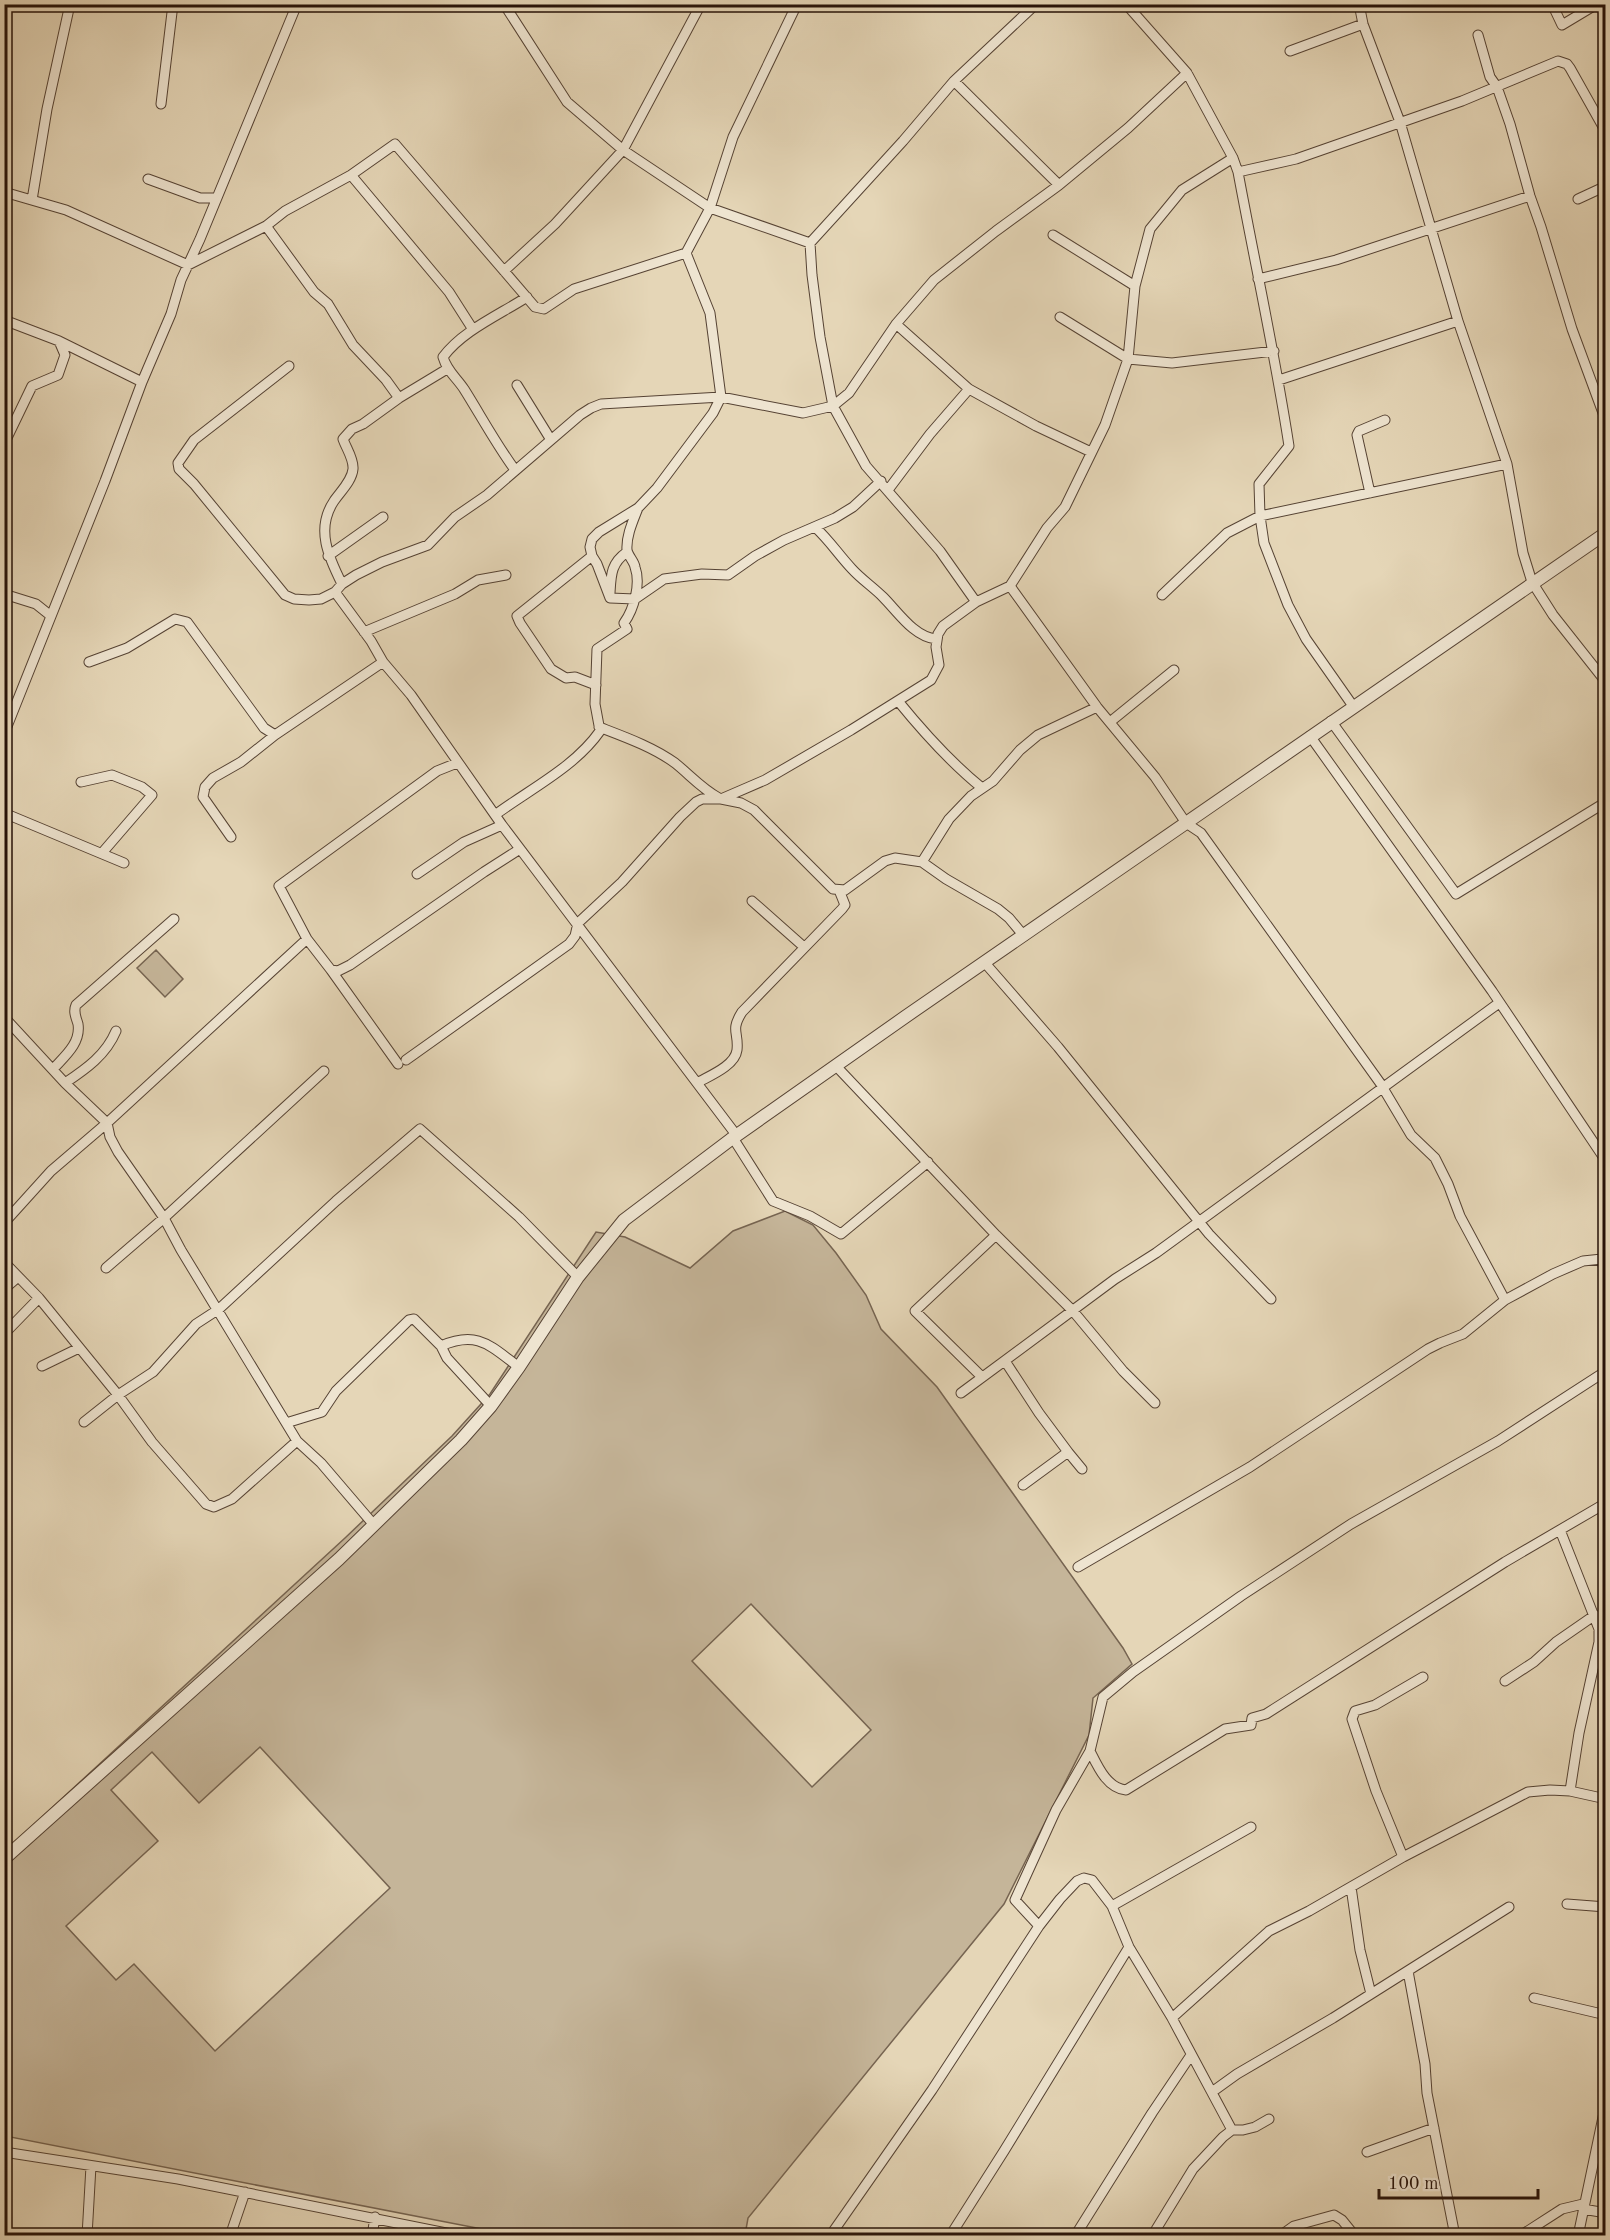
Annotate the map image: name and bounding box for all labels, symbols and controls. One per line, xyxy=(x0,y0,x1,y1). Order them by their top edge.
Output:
scale bar xyxy=(1379,2162,1538,2200)
text: 100 m xyxy=(1388,2175,1439,2193)

